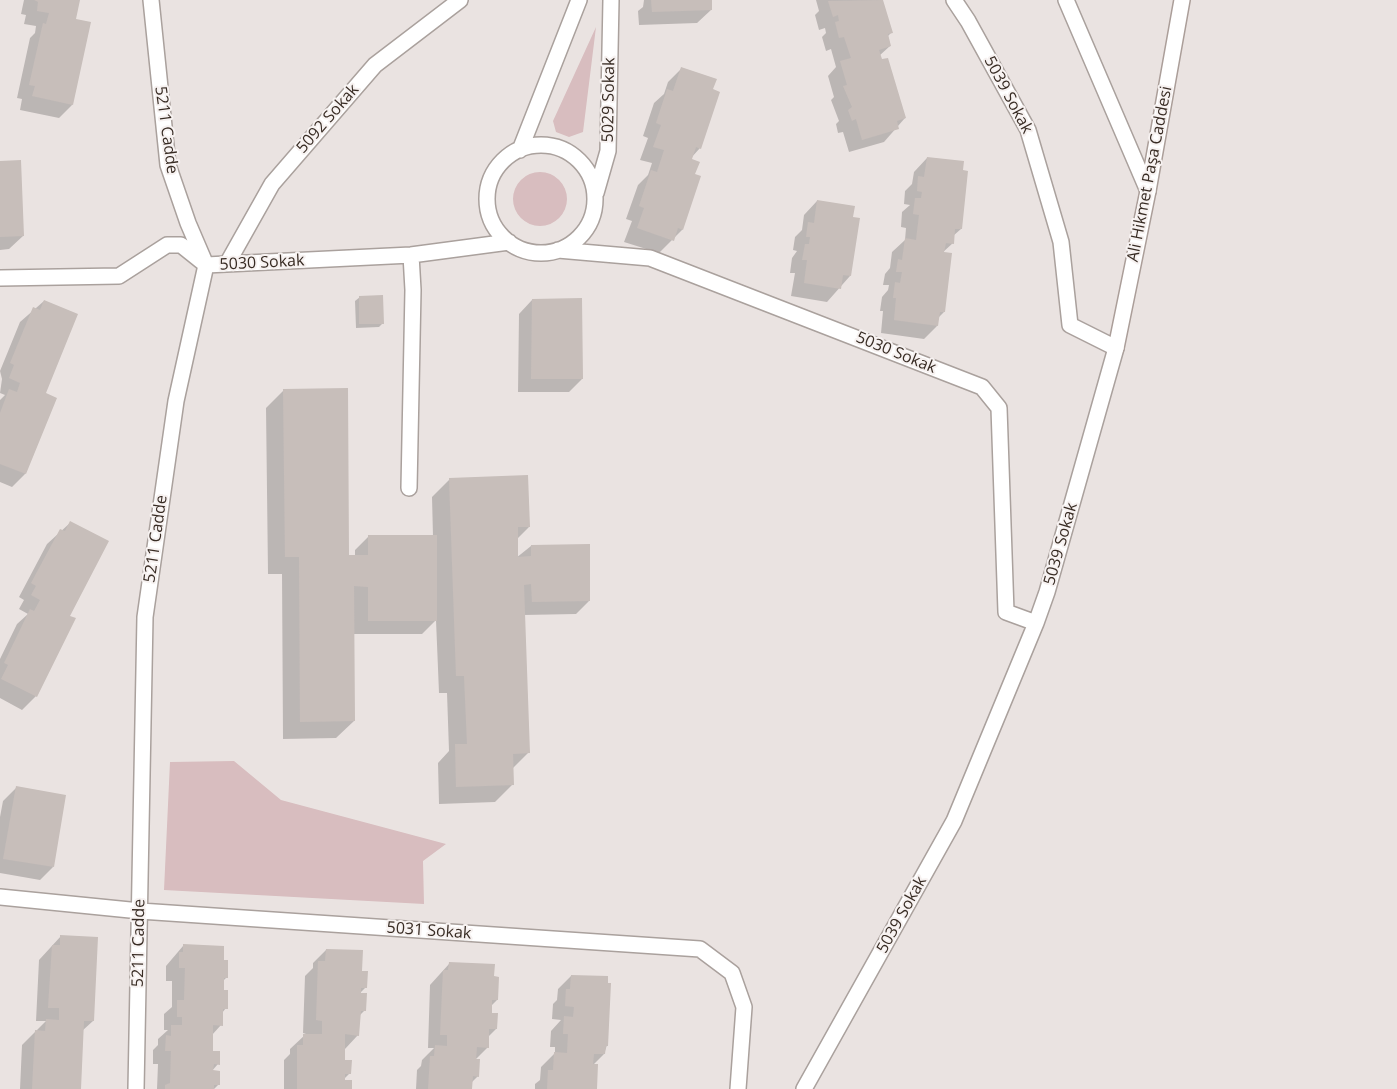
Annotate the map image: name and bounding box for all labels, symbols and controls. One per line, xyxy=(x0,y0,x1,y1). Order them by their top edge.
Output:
street label: 5039 Sokak xyxy=(980,53,1036,137)
street label: 5029 Sokak xyxy=(599,57,619,143)
street label: 5092 Sokak xyxy=(293,81,363,157)
street label: Ali Hikmet Paşa Caddesi xyxy=(1124,84,1176,264)
street label: 5211 Cadde xyxy=(150,85,182,175)
street label: 5030 Sokak xyxy=(219,251,305,275)
street label: 5030 Sokak xyxy=(853,328,939,378)
street label: 5211 Cadde xyxy=(140,494,172,584)
street label: 5039 Sokak xyxy=(1040,501,1082,587)
street label: 5039 Sokak xyxy=(873,873,931,957)
street label: 5211 Cadde xyxy=(129,899,149,987)
street label: 5031 Sokak xyxy=(386,918,472,944)

